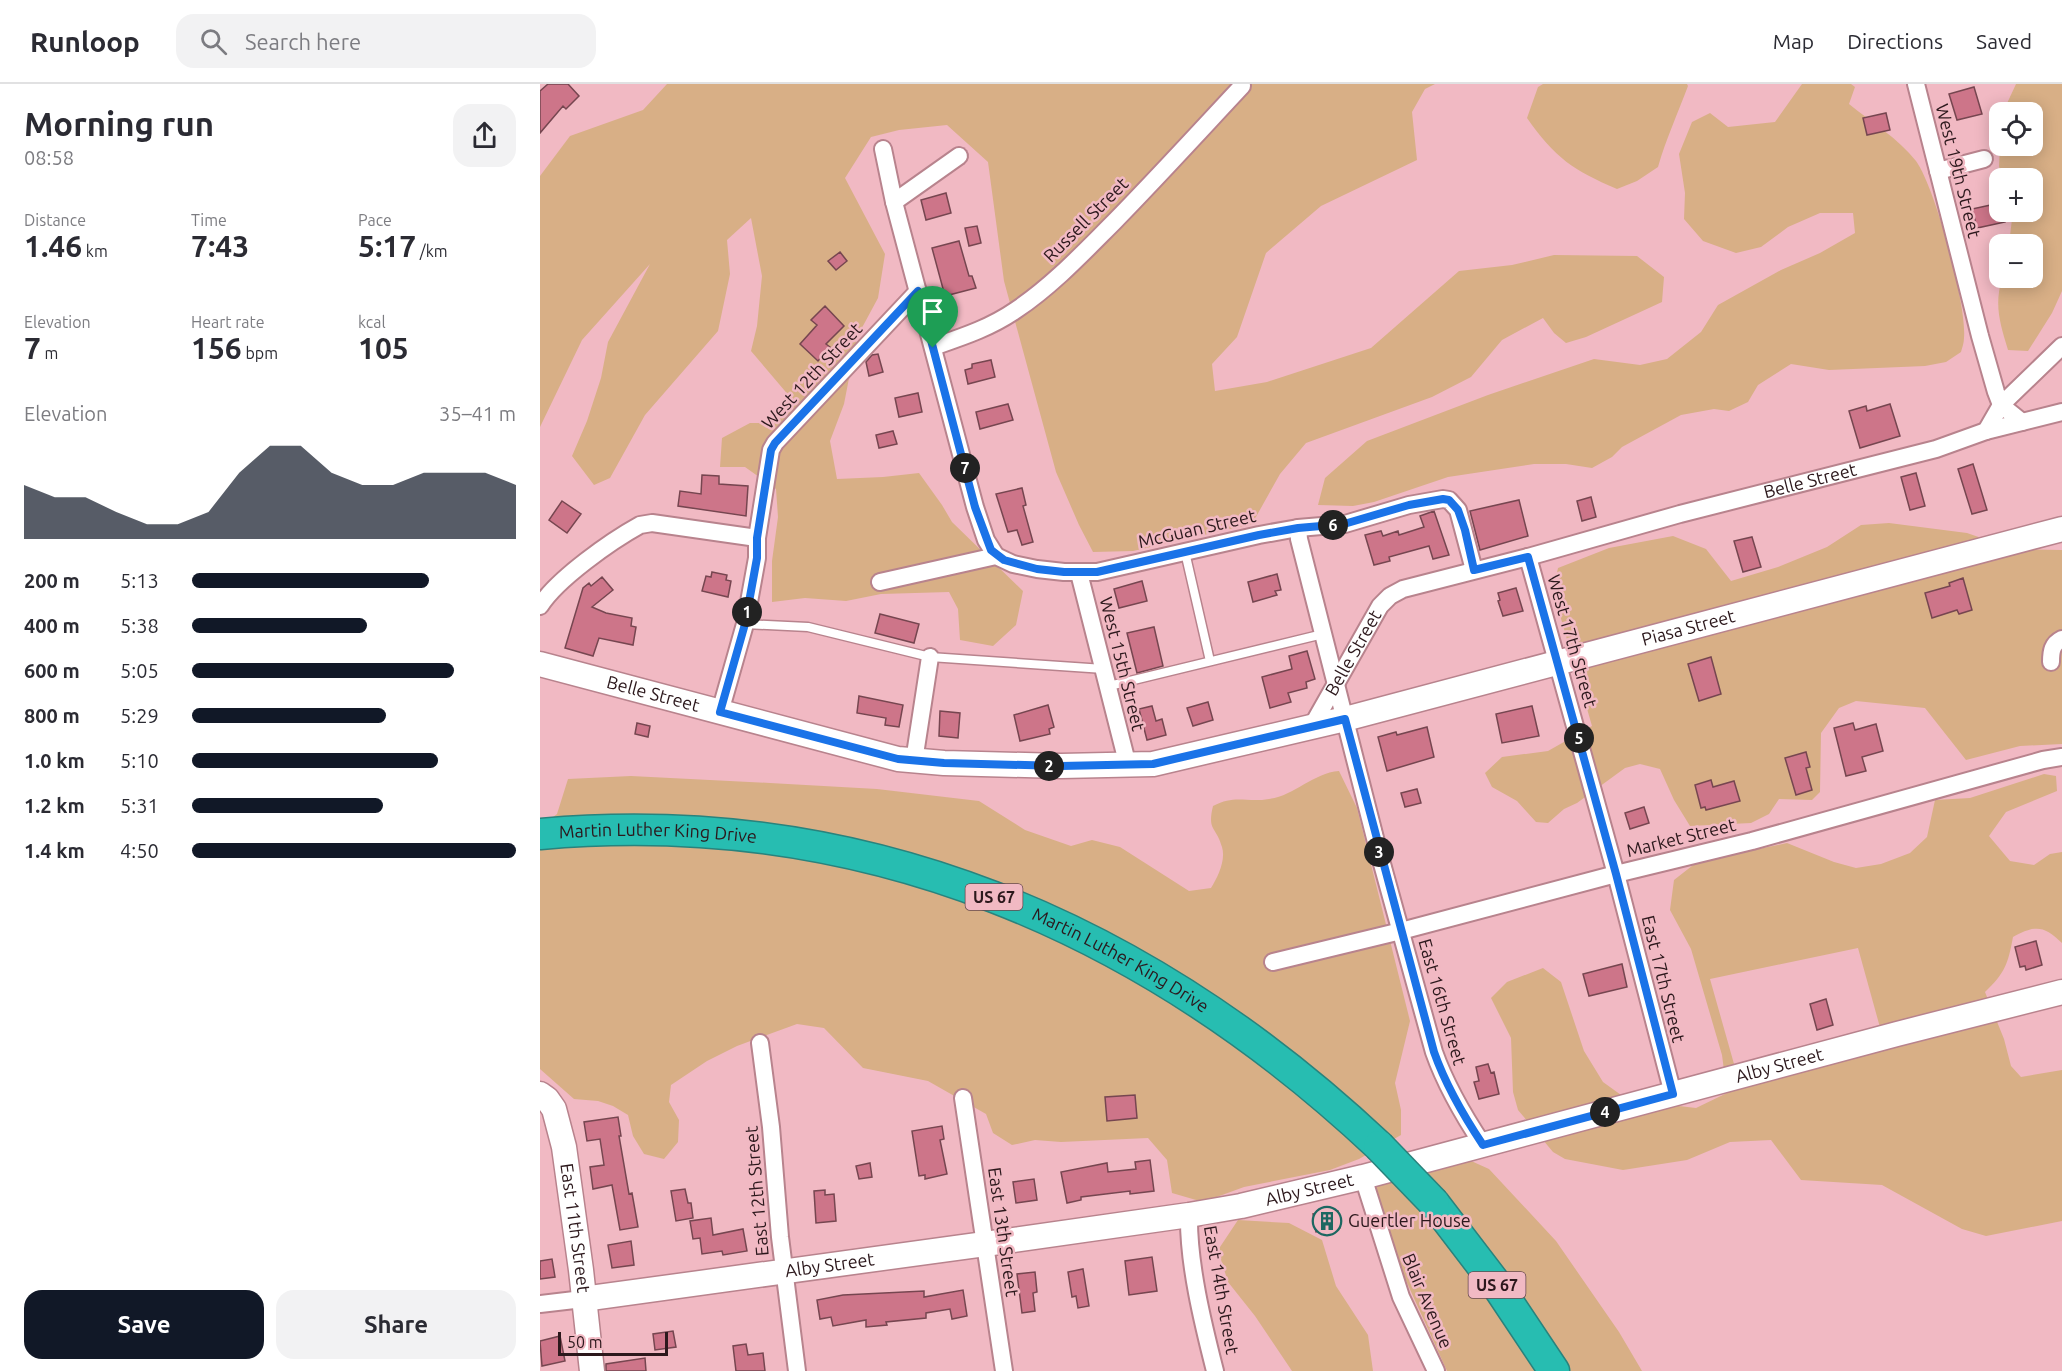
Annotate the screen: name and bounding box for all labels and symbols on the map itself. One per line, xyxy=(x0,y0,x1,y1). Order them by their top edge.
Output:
street label: West 19th Street xyxy=(1933,102,1985,240)
street label: Russell Street xyxy=(1039,173,1132,266)
pin xyxy=(907,286,958,348)
street label: West 12th Street xyxy=(757,318,865,432)
pin: 7 xyxy=(950,453,980,483)
street label: Belle Street xyxy=(1761,459,1858,501)
street label: McGuan Street xyxy=(1136,505,1258,551)
pin: 6 xyxy=(1318,510,1348,540)
street label: West 17th Street xyxy=(1544,572,1602,709)
street label: West 15th Street xyxy=(1097,595,1149,733)
pin: 1 xyxy=(732,597,762,627)
street label: Piasa Street xyxy=(1639,605,1737,649)
street label: Belle Street xyxy=(1320,606,1385,699)
street label: Belle Street xyxy=(605,671,702,715)
pin: 5 xyxy=(1564,723,1594,753)
pin: 2 xyxy=(1034,751,1064,781)
street label: Market Street xyxy=(1624,814,1737,860)
street label: Martin Luther King Drive xyxy=(558,819,758,846)
pin: 3 xyxy=(1364,837,1394,867)
road number: US 67 xyxy=(966,884,1022,910)
street label: Martin Luther King Drive xyxy=(1030,903,1213,1016)
street label: East 17th Street xyxy=(1638,913,1689,1044)
street label: East 16th Street xyxy=(1415,936,1471,1067)
street label: Alby Street xyxy=(1733,1043,1825,1086)
pin: 4 xyxy=(1590,1097,1620,1127)
street label: East 12th Street xyxy=(740,1125,772,1257)
street label: East 11th Street xyxy=(557,1162,594,1294)
street label: East 13th Street xyxy=(985,1166,1023,1298)
street label: Alby Street xyxy=(1263,1169,1355,1209)
building icon: Guertler House xyxy=(1311,1205,1343,1237)
place label: Guertler House xyxy=(1348,1210,1471,1230)
street label: East 14th Street xyxy=(1201,1224,1243,1356)
street label: Alby Street xyxy=(784,1248,876,1280)
street label: Blair Avenue xyxy=(1399,1250,1457,1351)
road number: US 67 xyxy=(1468,1272,1526,1298)
scale bar xyxy=(558,1329,668,1356)

